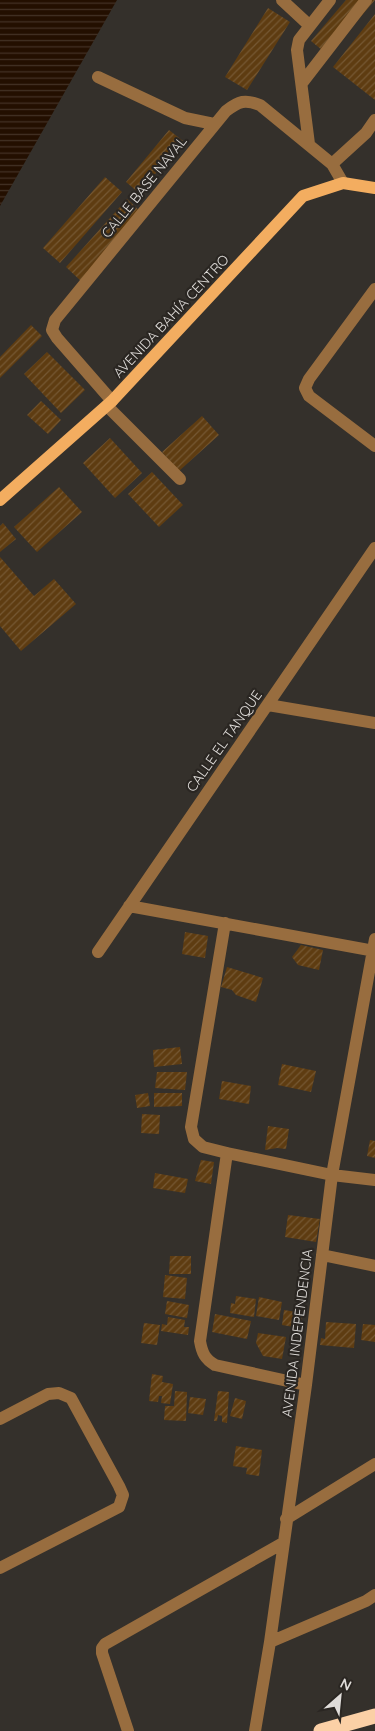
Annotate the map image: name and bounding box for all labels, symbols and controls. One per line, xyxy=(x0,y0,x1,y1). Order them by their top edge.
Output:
street label: CALLE BASE NAVAL xyxy=(97,132,191,242)
street label: AVENIDA BAHÍA CENTRO xyxy=(109,250,233,381)
street label: CALLE EL TANQUE xyxy=(182,687,266,795)
street label: AVENIDA INDEPENDENCIA xyxy=(278,1248,316,1418)
north arrow xyxy=(315,1671,365,1721)
text: N xyxy=(337,1674,355,1695)

